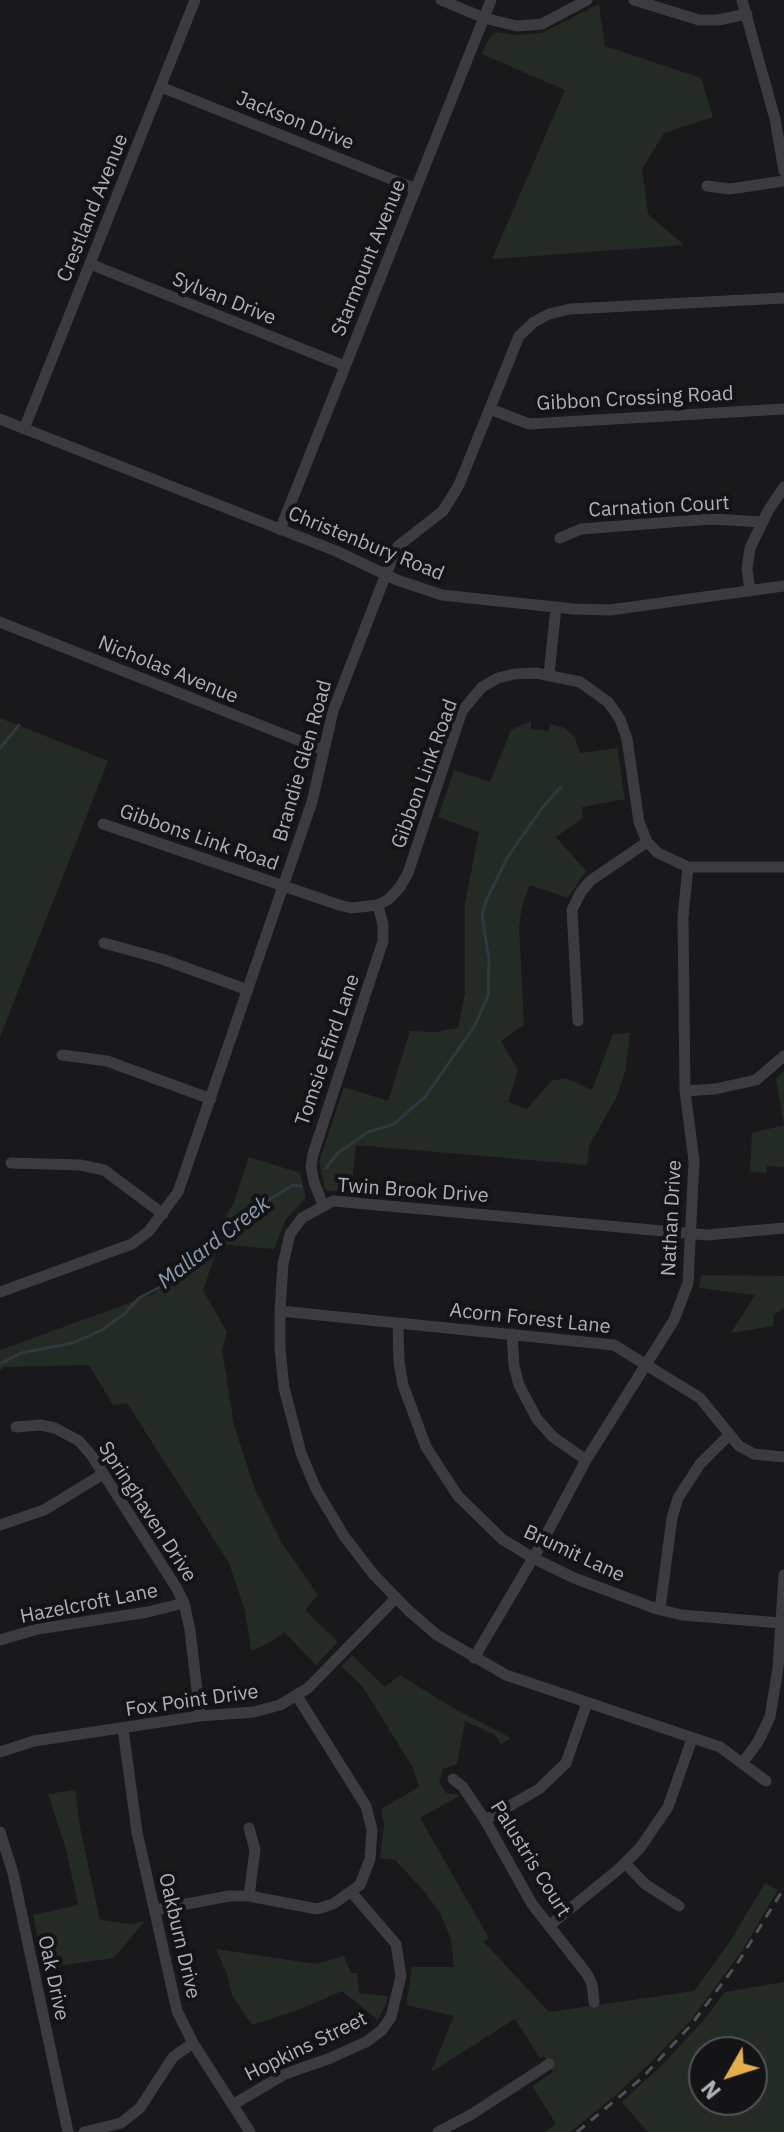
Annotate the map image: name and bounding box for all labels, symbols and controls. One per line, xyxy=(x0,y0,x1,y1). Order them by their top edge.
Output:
street label: Jackson Drive xyxy=(233,87,357,155)
street label: Crestland Avenue xyxy=(52,130,134,286)
street label: Starmount Avenue xyxy=(327,176,411,340)
street label: Sylvan Drive xyxy=(169,267,279,331)
street label: Gibbon Crossing Road xyxy=(536,382,734,416)
street label: Carnation Court xyxy=(588,491,730,523)
street label: Christenbury Road xyxy=(284,502,448,586)
street label: Nicholas Avenue xyxy=(94,631,242,709)
street label: Brandie Glen Road xyxy=(268,677,338,845)
street label: Gibbon Link Road xyxy=(387,696,463,852)
street label: Gibbons Link Road xyxy=(116,800,282,876)
street label: Tomsie Efird Lane xyxy=(291,971,365,1129)
street label: Nathan Drive xyxy=(657,1159,687,1277)
street label: Twin Brook Drive xyxy=(337,1174,489,1208)
water label: Mallard Creek xyxy=(153,1191,275,1295)
street label: Acorn Forest Lane xyxy=(448,1299,612,1339)
street label: Springhaven Drive xyxy=(93,1437,201,1587)
street label: Brumit Lane xyxy=(520,1520,628,1588)
street label: Hazelcroft Lane xyxy=(18,1579,160,1629)
street label: Fox Point Drive xyxy=(124,1680,260,1722)
street label: Palustris Court xyxy=(485,1797,575,1921)
street label: Oakburn Drive xyxy=(153,1871,205,2001)
street label: Oak Drive xyxy=(32,1933,74,2023)
street label: Hopkins Street xyxy=(241,2007,371,2087)
north arrow xyxy=(688,2036,768,2116)
text: N xyxy=(694,2075,727,2105)

